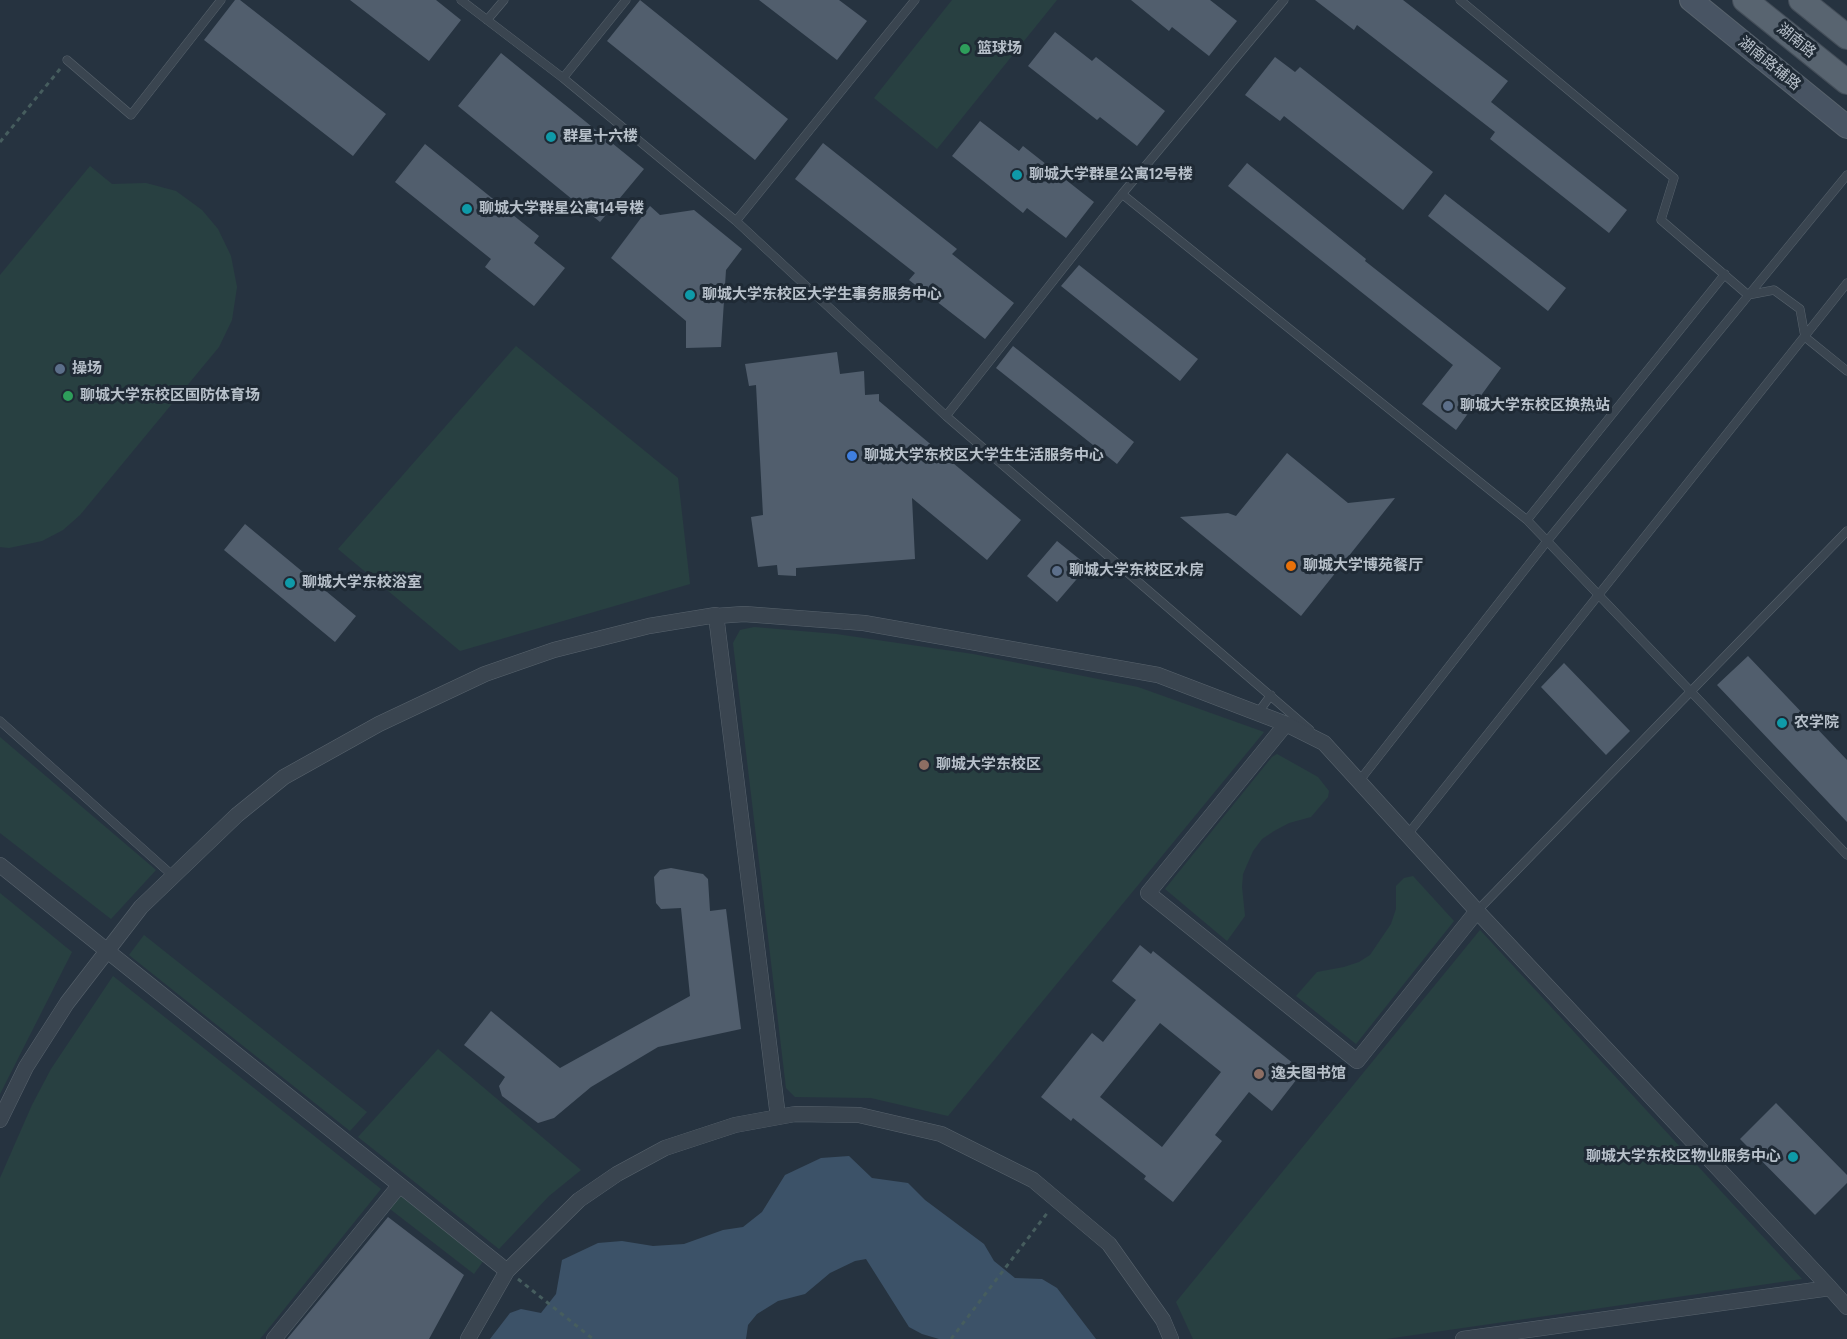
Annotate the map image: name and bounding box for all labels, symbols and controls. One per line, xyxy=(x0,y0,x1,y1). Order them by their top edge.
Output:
street label: 湖南路 xyxy=(1773,20,1819,62)
street label: 湖南路辅路 xyxy=(1734,33,1804,95)
place label: 篮球场 xyxy=(977,40,1022,58)
marker: 篮球场 xyxy=(958,42,972,56)
place label: 群星十六楼 xyxy=(563,128,638,146)
marker: 群星十六楼 xyxy=(544,130,558,144)
place label: 聊城大学群星公寓12号楼 xyxy=(1029,166,1193,184)
marker: 聊城大学群星公寓12号楼 xyxy=(1010,168,1024,182)
place label: 聊城大学群星公寓14号楼 xyxy=(479,200,644,218)
marker: 聊城大学群星公寓14号楼 xyxy=(460,202,474,216)
place label: 聊城大学东校区大学生事务服务中心 xyxy=(702,286,942,304)
marker: 聊城大学东校区大学生事务服务中心 xyxy=(683,288,697,302)
place label: 操场 xyxy=(72,360,102,378)
marker: 操场 xyxy=(53,362,67,376)
place label: 聊城大学东校区国防体育场 xyxy=(80,387,260,405)
marker: 聊城大学东校区国防体育场 xyxy=(61,389,75,403)
place label: 聊城大学东校区换热站 xyxy=(1460,397,1610,415)
marker: 聊城大学东校区换热站 xyxy=(1441,399,1455,413)
place label: 聊城大学东校区大学生生活服务中心 xyxy=(864,447,1104,465)
marker: 聊城大学东校区大学生生活服务中心 xyxy=(845,449,859,463)
place label: 聊城大学博苑餐厅 xyxy=(1303,557,1423,575)
marker: 聊城大学博苑餐厅 xyxy=(1284,559,1298,573)
place label: 聊城大学东校区水房 xyxy=(1069,562,1204,580)
marker: 聊城大学东校区水房 xyxy=(1050,564,1064,578)
place label: 聊城大学东校浴室 xyxy=(302,574,422,592)
marker: 聊城大学东校浴室 xyxy=(283,576,297,590)
place label: 农学院 xyxy=(1794,714,1839,732)
marker: 农学院 xyxy=(1775,716,1789,730)
place label: 聊城大学东校区 xyxy=(936,756,1041,774)
marker: 聊城大学东校区 xyxy=(917,758,931,772)
place label: 逸夫图书馆 xyxy=(1271,1065,1346,1083)
marker: 逸夫图书馆 xyxy=(1252,1067,1266,1081)
place label: 聊城大学东校区物业服务中心 xyxy=(1586,1148,1781,1166)
marker: 聊城大学东校区物业服务中心 xyxy=(1786,1150,1800,1164)

